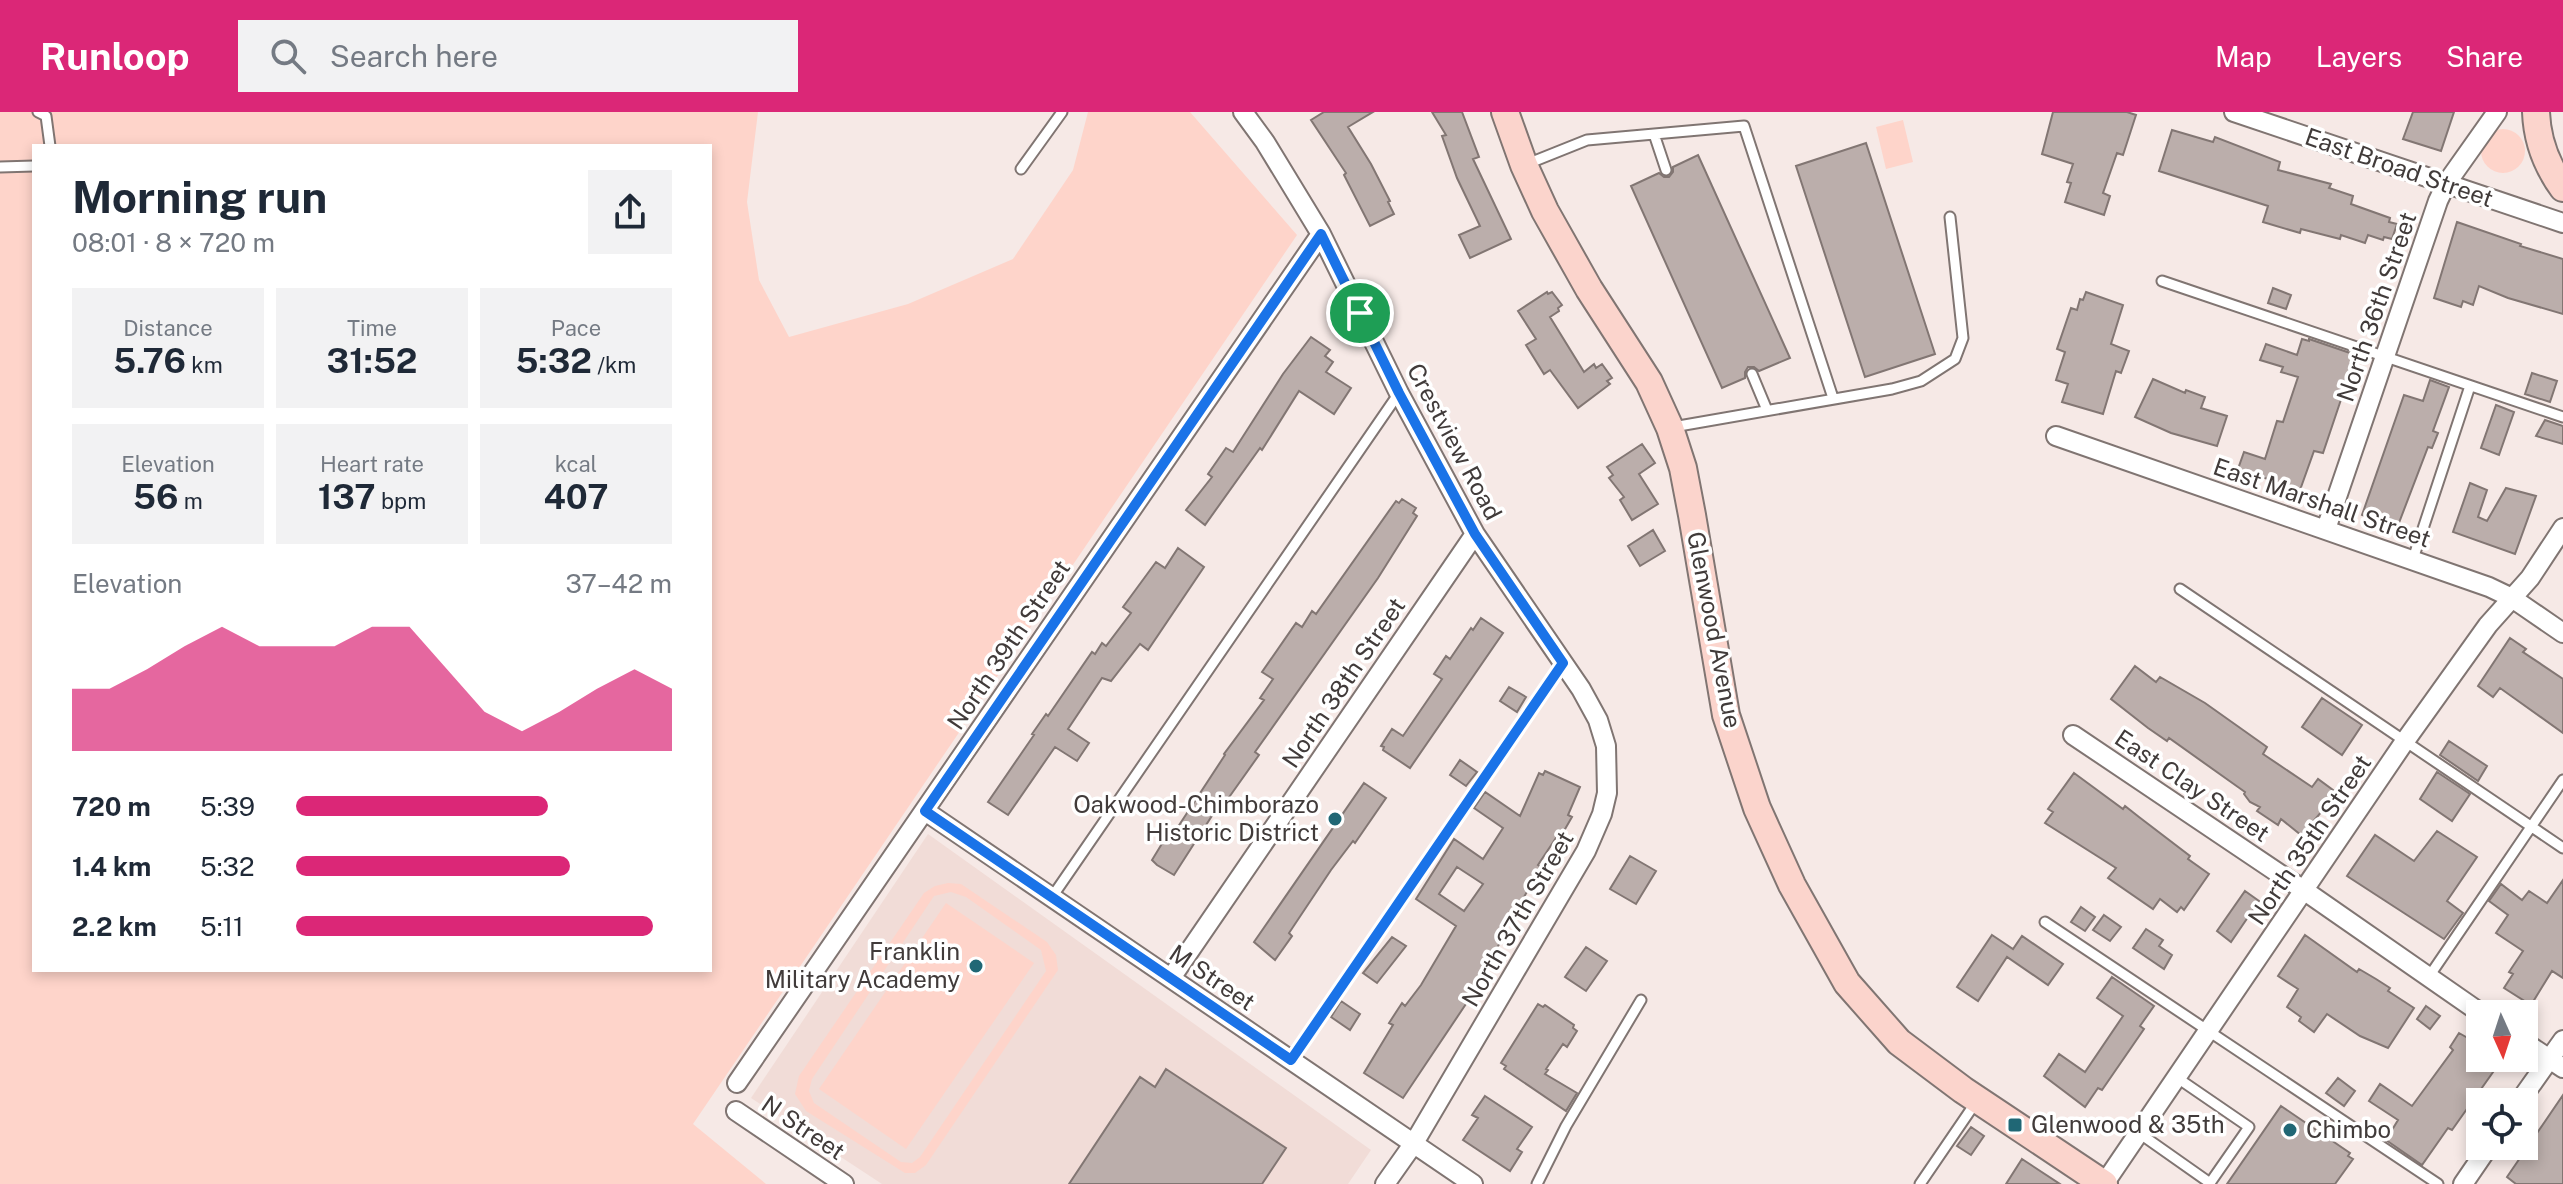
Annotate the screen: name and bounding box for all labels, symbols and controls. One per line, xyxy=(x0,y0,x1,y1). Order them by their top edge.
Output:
search box xyxy=(238,20,798,92)
text: Runloop xyxy=(40,34,190,79)
icon: search xyxy=(266,34,310,78)
text: Search here xyxy=(330,38,498,74)
text: Map xyxy=(2215,40,2272,73)
text: Layers xyxy=(2316,40,2402,73)
text: Share xyxy=(2446,40,2523,73)
street label: East Broad Street xyxy=(2302,122,2497,212)
button: share xyxy=(588,170,672,254)
text: Morning run xyxy=(72,171,327,223)
street label: North 36th Street xyxy=(2330,208,2422,405)
text: 08:01 · 8 × 720 m xyxy=(72,227,275,258)
pin xyxy=(1326,279,1394,347)
icon: arrive xyxy=(1338,291,1382,335)
text: Distance xyxy=(123,315,213,341)
text: Time xyxy=(347,315,397,341)
text: Pace xyxy=(551,315,601,341)
text: 5.76 xyxy=(113,341,186,381)
text: 31:52 xyxy=(327,341,417,381)
text: 5:32 xyxy=(516,341,592,381)
text: km xyxy=(186,352,223,378)
text: /km xyxy=(592,352,636,378)
street label: Crestview Road xyxy=(1402,358,1508,525)
text: Elevation xyxy=(121,451,215,477)
text: Heart rate xyxy=(320,451,424,477)
text: kcal xyxy=(555,451,597,477)
street label: East Marshall Street xyxy=(2210,452,2435,552)
text: 56 xyxy=(133,477,179,517)
text: 137 xyxy=(318,477,376,517)
text: 407 xyxy=(544,477,608,517)
text: m xyxy=(179,488,203,514)
text: bpm xyxy=(376,488,426,514)
street label: Glenwood Avenue xyxy=(1682,529,1748,730)
street label: North 39th Street xyxy=(941,554,1075,735)
text: Elevation xyxy=(72,568,182,599)
text: 37–42 m xyxy=(565,568,672,599)
street label: North 38th Street xyxy=(1276,592,1410,773)
street label: East Clay Street xyxy=(2110,723,2275,847)
street label: North 35th Street xyxy=(2242,749,2376,930)
place label: Oakwood-Chimborazo Historic District xyxy=(1073,790,1319,846)
text: 720 m xyxy=(72,791,151,822)
text: 5:39 xyxy=(200,791,255,822)
marker: Oakwood-Chimborazo Historic District xyxy=(1326,810,1344,828)
street label: North 37th Street xyxy=(1456,826,1579,1011)
text: 1.4 km xyxy=(72,851,151,882)
text: 5:32 xyxy=(200,851,254,882)
text: 2.2 km xyxy=(72,911,157,942)
text: 5:11 xyxy=(200,911,244,942)
place label: Franklin Military Academy xyxy=(765,937,960,993)
street label: M Street xyxy=(1164,938,1261,1016)
marker: Franklin Military Academy xyxy=(967,957,985,975)
north arrow xyxy=(2466,1000,2538,1072)
map controls xyxy=(2466,1000,2538,1160)
button: locate xyxy=(2466,1088,2538,1160)
street label: N Street xyxy=(757,1089,850,1165)
place label: Glenwood & 35th xyxy=(2031,1110,2225,1138)
place label: Chimbo xyxy=(2306,1115,2391,1143)
marker: Glenwood & 35th xyxy=(2006,1116,2024,1134)
marker: Chimbo xyxy=(2281,1121,2299,1139)

